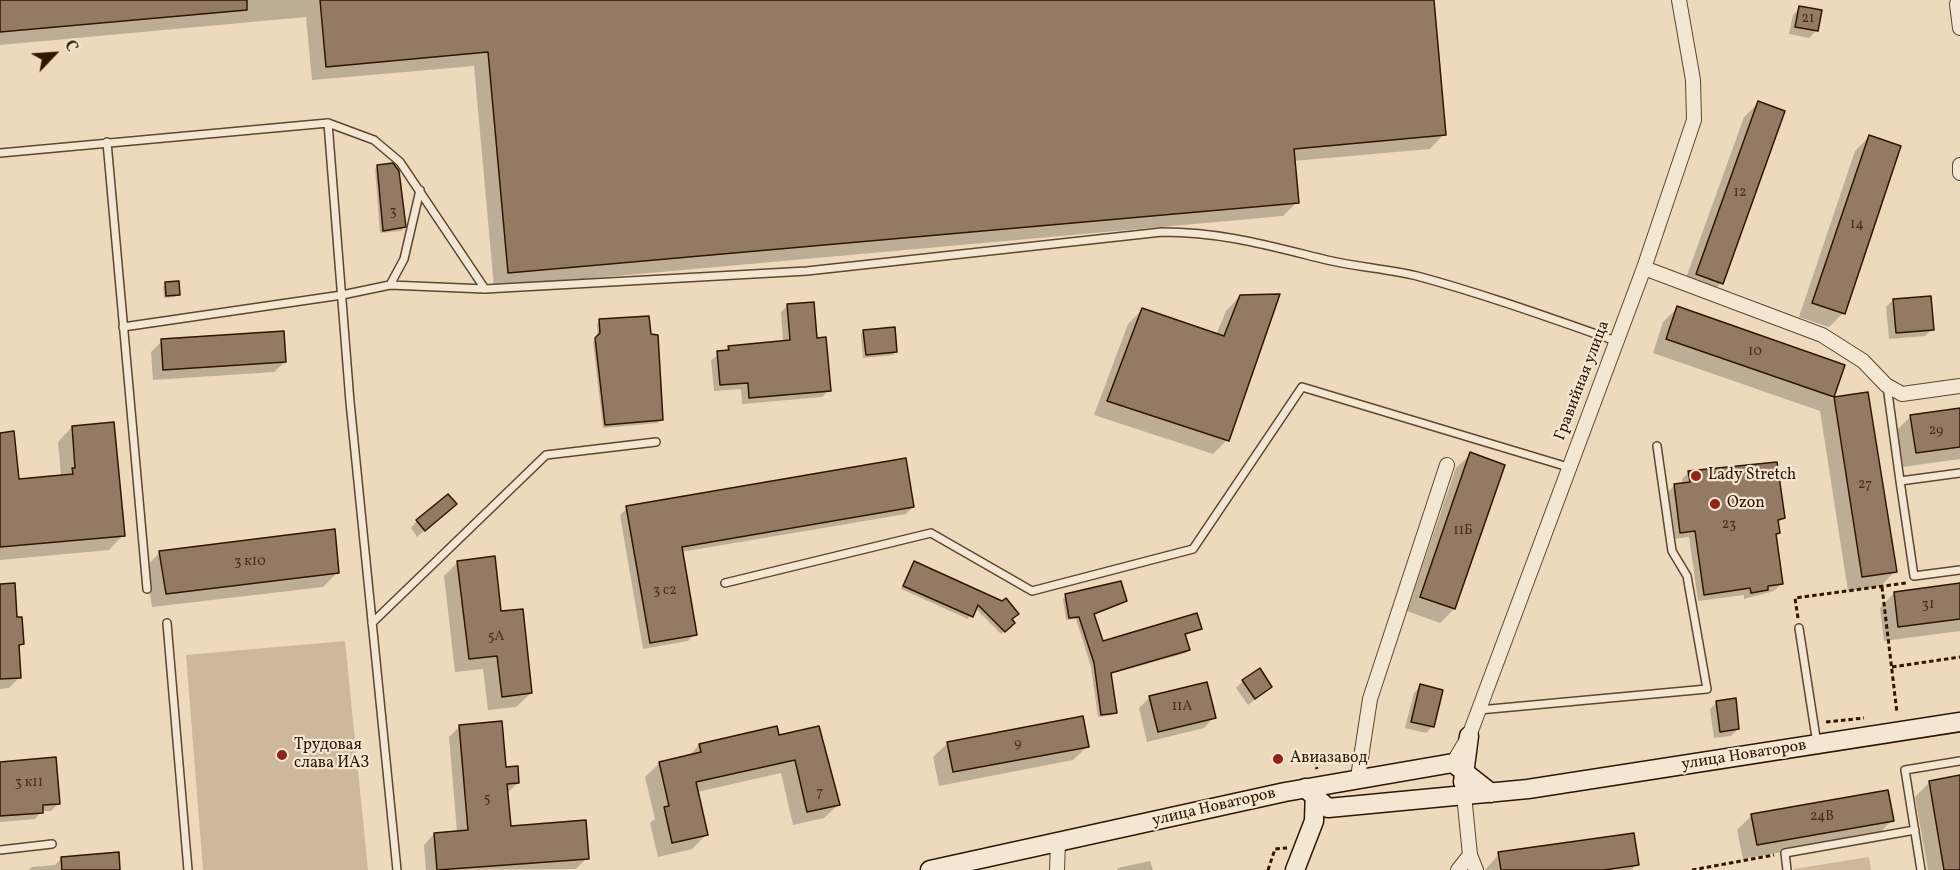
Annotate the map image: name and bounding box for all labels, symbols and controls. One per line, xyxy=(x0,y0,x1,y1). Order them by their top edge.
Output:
house number: 21 xyxy=(1802,11,1814,27)
north arrow xyxy=(24,24,84,84)
text: С xyxy=(58,37,82,56)
house number: 12 xyxy=(1734,185,1746,201)
house number: 3 xyxy=(389,204,397,220)
house number: 14 xyxy=(1850,217,1864,233)
street label: Гравийная улица xyxy=(1551,318,1615,444)
house number: 10 xyxy=(1748,344,1762,360)
house number: 29 xyxy=(1929,423,1943,439)
place label: Lady Stretch xyxy=(1708,466,1796,486)
marker: Lady Stretch xyxy=(1689,469,1703,483)
house number: 27 xyxy=(1858,477,1872,493)
place label: Ozon xyxy=(1727,494,1765,514)
marker: Ozon xyxy=(1708,497,1722,511)
house number: 23 xyxy=(1722,517,1736,533)
house number: 11Б xyxy=(1453,523,1473,539)
house number: 3 к10 xyxy=(234,554,266,570)
house number: 3 с2 xyxy=(653,583,677,599)
house number: 31 xyxy=(1922,597,1934,613)
house number: 5А xyxy=(488,629,504,645)
house number: 11А xyxy=(1172,699,1192,715)
place label: Трудовая слава ИАЗ xyxy=(294,736,369,774)
house number: 9 xyxy=(1014,736,1022,752)
street label: улица Новаторов xyxy=(1680,737,1808,775)
marker: Трудовая слава ИАЗ xyxy=(275,748,289,762)
place label: Авиазавод xyxy=(1290,749,1368,769)
marker: Авиазавод xyxy=(1271,752,1285,766)
house number: 3 к11 xyxy=(15,775,43,791)
street label: улица Новаторов xyxy=(1150,784,1278,832)
house number: 7 xyxy=(817,785,823,801)
house number: 5 xyxy=(484,791,490,807)
house number: 24В xyxy=(1810,809,1834,825)

